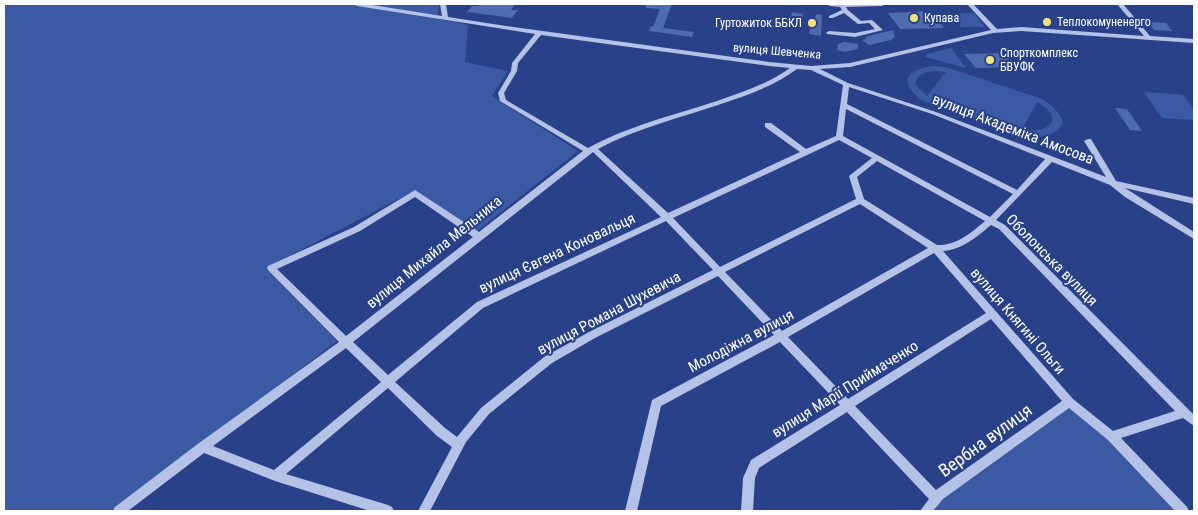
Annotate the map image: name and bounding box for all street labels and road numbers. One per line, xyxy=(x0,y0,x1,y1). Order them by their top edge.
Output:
street label: вулиця Шевченка xyxy=(732,40,822,62)
street label: вулиця Академіка Амосова xyxy=(930,90,1096,168)
street label: вулиця Михайла Мельника xyxy=(363,192,505,312)
street label: вулиця Євгена Коновальця xyxy=(476,209,638,297)
street label: Оболонська вулиця xyxy=(1002,210,1102,310)
street label: вулиця Княгині Ольги xyxy=(967,264,1069,378)
street label: вулиця Романа Шухевича xyxy=(534,268,684,358)
street label: Молодіжна вулиця xyxy=(685,306,797,376)
street label: вулиця Марії Приймаченко xyxy=(769,337,921,441)
street label: Вербна вулиця xyxy=(934,399,1036,481)

